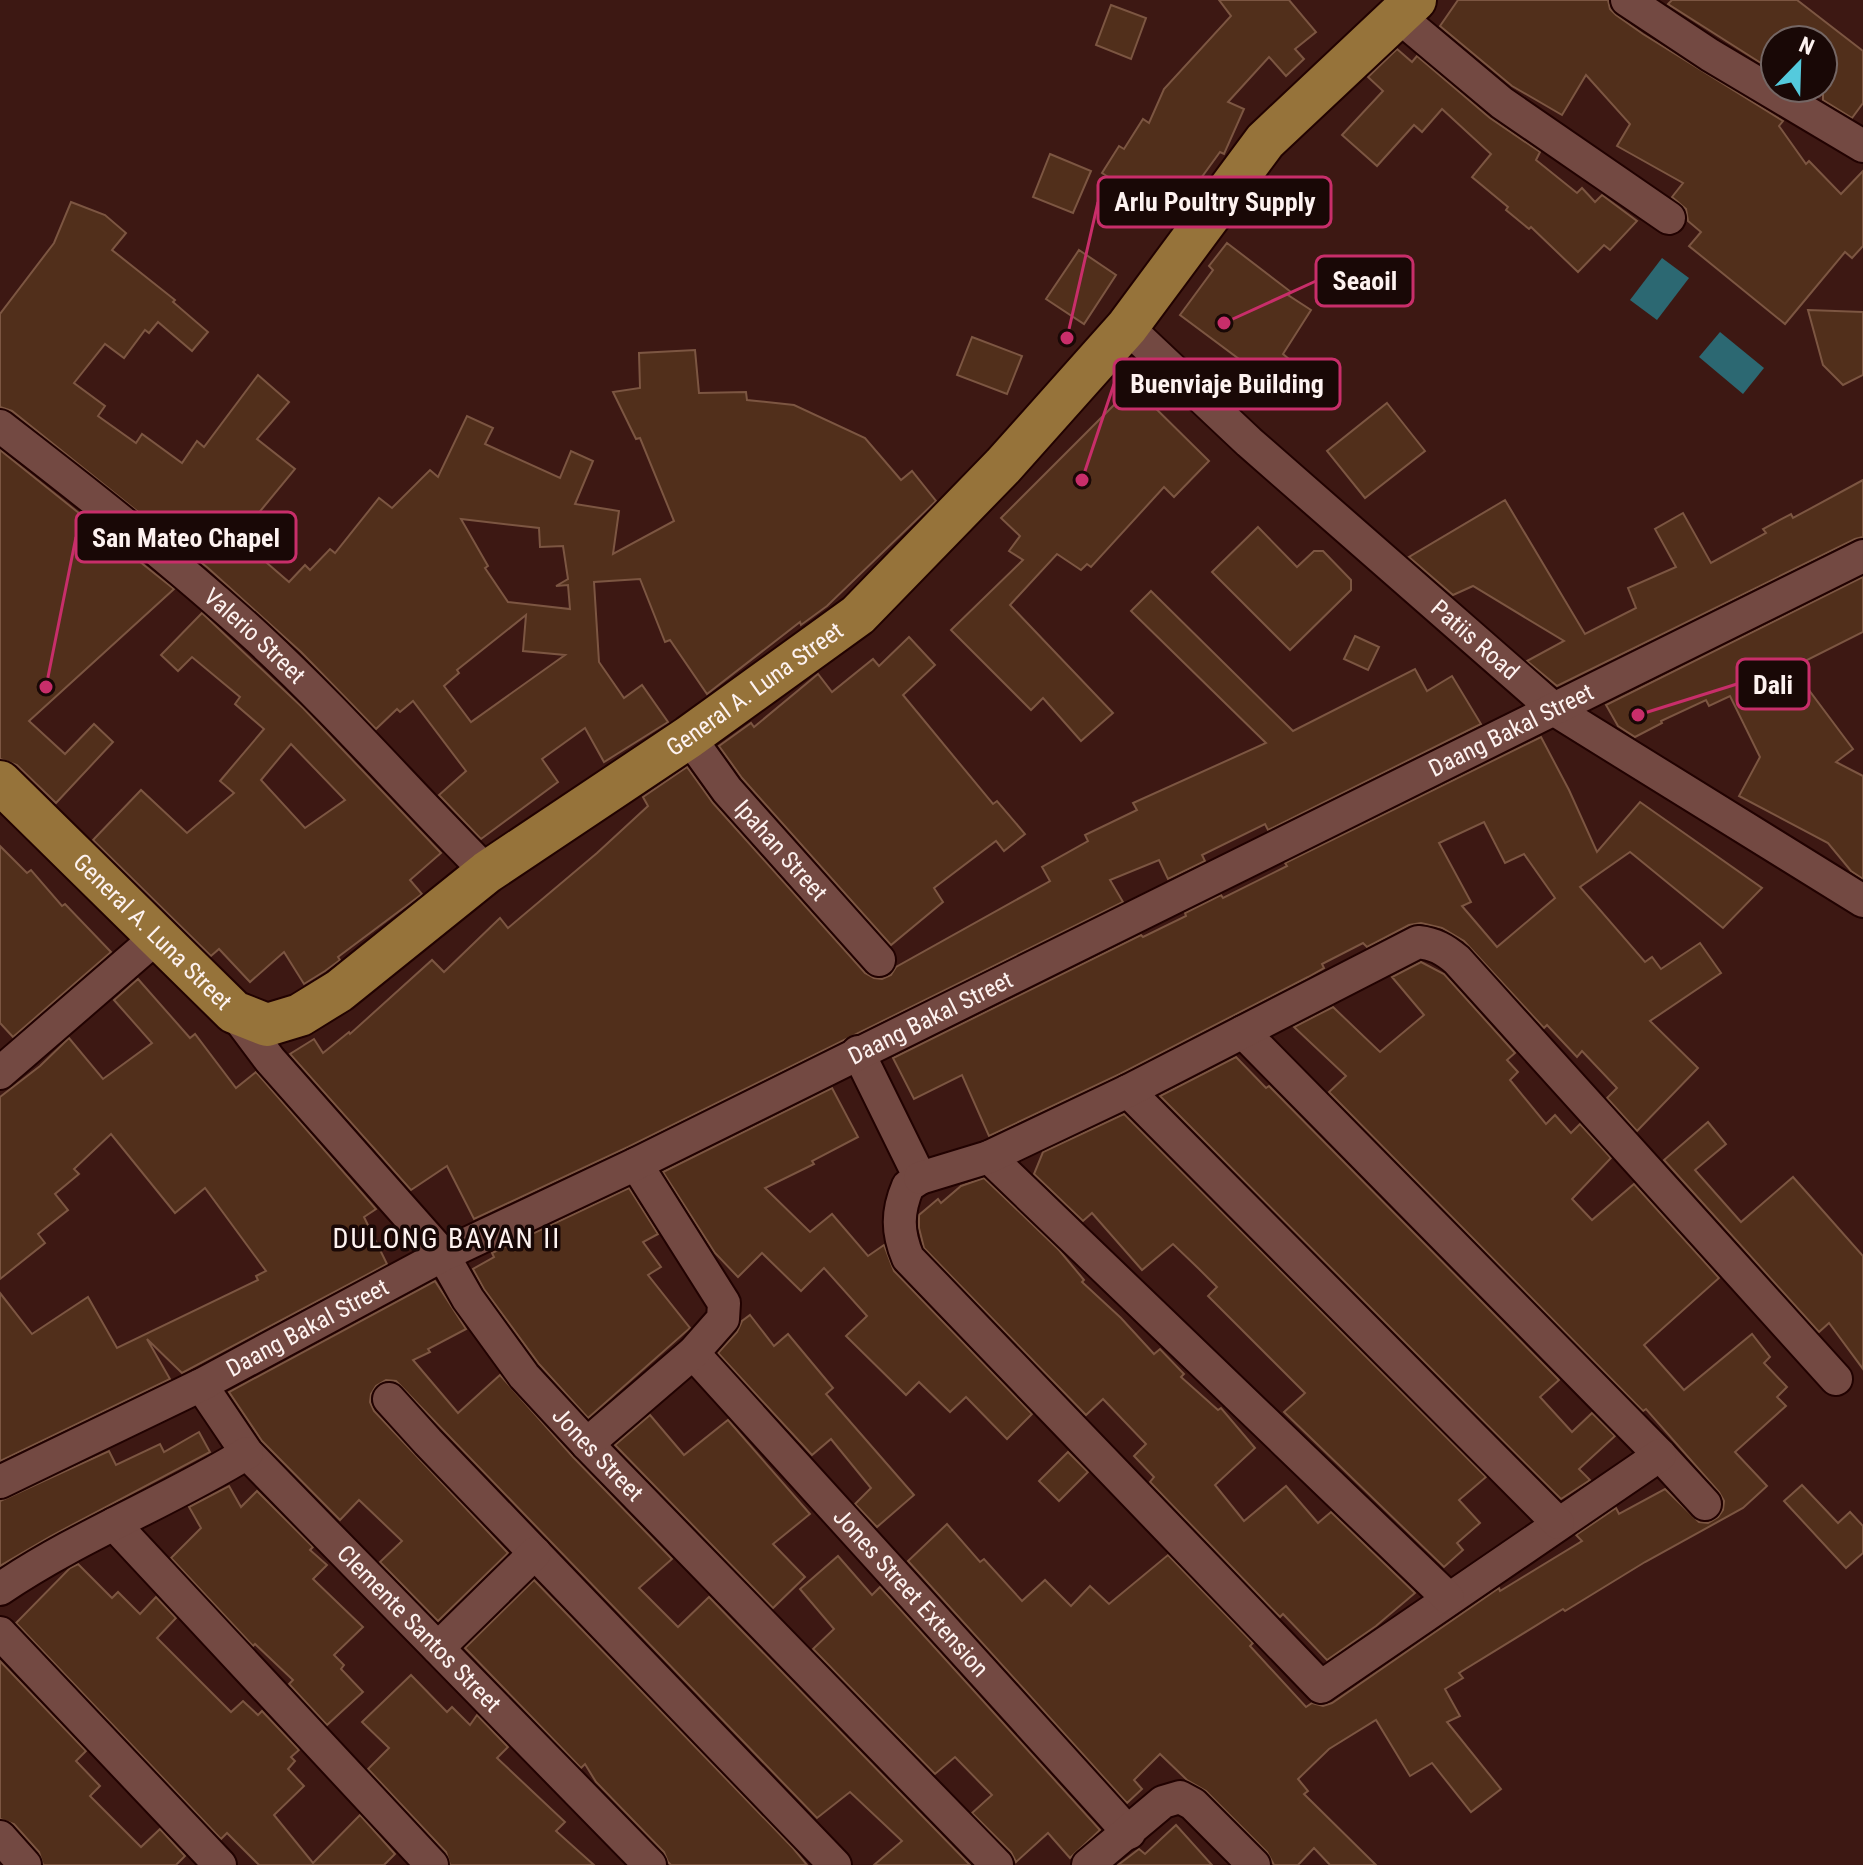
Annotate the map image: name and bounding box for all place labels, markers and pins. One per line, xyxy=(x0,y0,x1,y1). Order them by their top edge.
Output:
callout: Arlu Poultry Supply xyxy=(1098,177,1331,227)
callout: Seaoil xyxy=(1316,256,1413,306)
callout: Buenviaje Building xyxy=(1114,359,1340,409)
callout: San Mateo Chapel xyxy=(76,512,296,562)
callout: Dali xyxy=(1737,659,1809,709)

